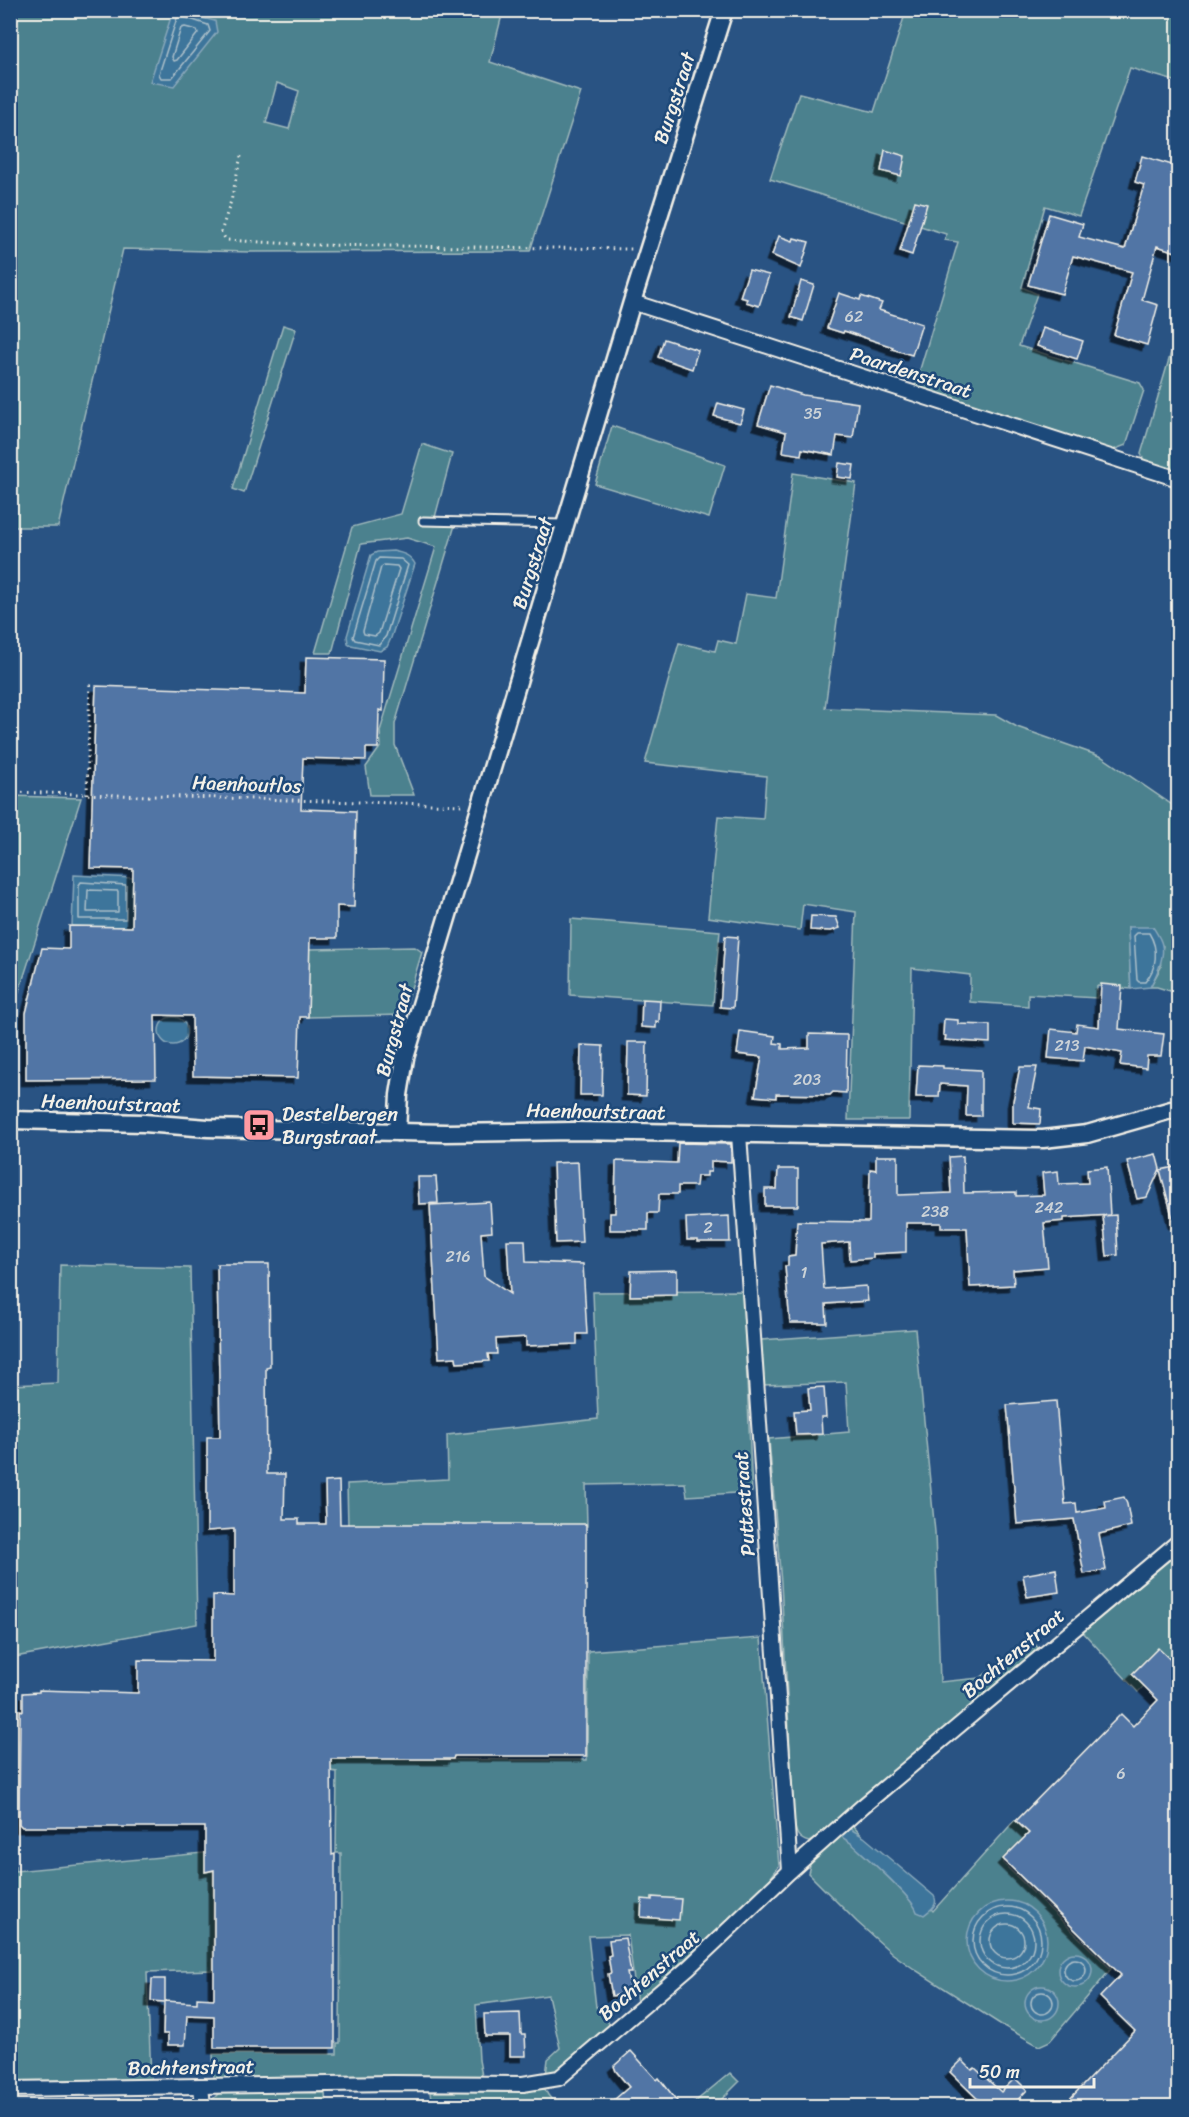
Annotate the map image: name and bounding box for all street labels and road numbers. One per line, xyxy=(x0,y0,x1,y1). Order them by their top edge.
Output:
street label: Burgstraat xyxy=(643,47,706,149)
street label: Paardenstraat xyxy=(845,336,977,409)
street label: Burgstraat xyxy=(502,512,563,614)
street label: Haenhoutlos xyxy=(192,765,303,804)
street label: Burgstraat xyxy=(365,979,424,1081)
street label: Haenhoutstraat xyxy=(41,1084,181,1123)
street label: Haenhoutstraat xyxy=(526,1093,666,1130)
street label: Puttestraat xyxy=(723,1450,766,1557)
street label: Bochtenstraat xyxy=(954,1599,1073,1707)
street label: Bochtenstraat xyxy=(590,1920,709,2030)
street label: Bochtenstraat xyxy=(127,2049,255,2086)

